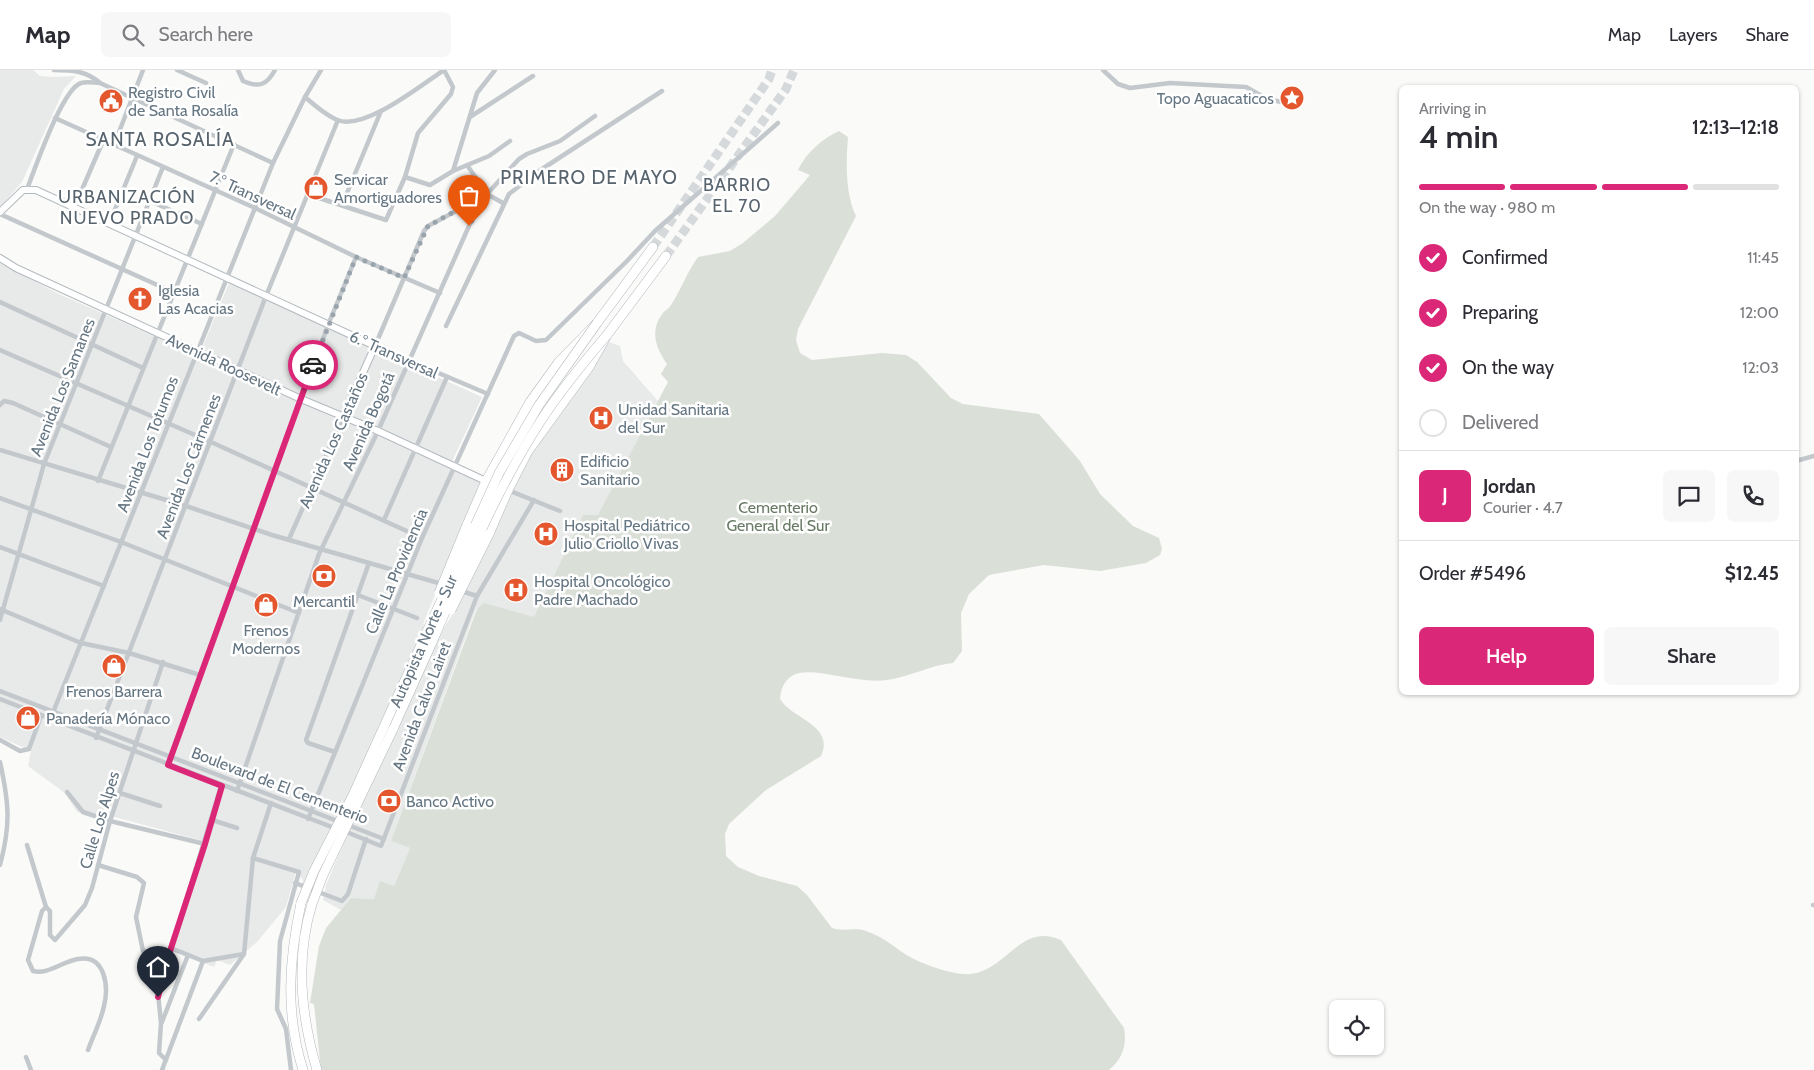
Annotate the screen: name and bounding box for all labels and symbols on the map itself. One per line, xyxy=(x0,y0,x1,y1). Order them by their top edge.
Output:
place label: Registro Civil de Santa Rosalía xyxy=(128,83,239,120)
place icon: Topo Aguacaticos xyxy=(1279,85,1305,111)
public building icon: Registro Civil de Santa Rosalía xyxy=(98,88,124,114)
place label: Topo Aguacaticos xyxy=(1157,89,1274,108)
district label: SANTA ROSALÍA xyxy=(85,127,235,151)
district label: PRIMERO DE MAYO xyxy=(500,166,678,189)
street label: 7.° Transversal xyxy=(206,167,299,224)
place label: Servicar Amortiguadores xyxy=(334,170,442,207)
district label: BARRIO EL 70 xyxy=(703,174,771,217)
shop icon: Servicar Amortiguadores xyxy=(303,175,329,201)
pin xyxy=(448,175,490,226)
district label: URBANIZACIÓN NUEVO PRADO xyxy=(58,186,196,229)
place label: Iglesia Las Acacias xyxy=(158,281,234,318)
church icon: Iglesia Las Acacias xyxy=(127,286,153,312)
street label: Avenida Los Samanes xyxy=(26,315,99,459)
street label: 6.° Transversal xyxy=(347,326,441,383)
street label: Avenida Roosevelt xyxy=(163,330,285,400)
courier xyxy=(288,340,338,390)
street label: Avenida Los Castaños xyxy=(295,369,372,511)
street label: Avenida Bogotá xyxy=(338,369,399,473)
street label: Avenida Los Totumos xyxy=(113,373,182,515)
street label: Avenida Los Cármenes xyxy=(152,391,225,541)
place label: Unidad Sanitaria del Sur xyxy=(618,400,730,437)
hospital icon: Unidad Sanitaria del Sur xyxy=(588,405,614,431)
place label: Edificio Sanitario xyxy=(580,452,640,489)
building icon: Edificio Sanitario xyxy=(549,457,575,483)
park label: Cementerio General del Sur xyxy=(726,498,831,535)
street label: Calle La Providencia xyxy=(361,505,432,637)
place label: Hospital Pediátrico Julio Criollo Vivas xyxy=(563,516,690,553)
hospital icon: Hospital Pediátrico Julio Criollo Vivas xyxy=(533,521,559,547)
bank icon: Mercantil xyxy=(311,563,337,589)
street label: Autopista Norte - Sur xyxy=(386,571,462,710)
place label: Hospital Oncológico Padre Machado xyxy=(534,572,671,609)
hospital icon: Hospital Oncológico Padre Machado xyxy=(503,577,529,603)
shop icon: Frenos Modernos xyxy=(253,592,279,618)
place label: Mercantil xyxy=(293,592,355,611)
place label: Frenos Modernos xyxy=(232,621,300,658)
street label: Avenida Calvo Lairet xyxy=(388,638,455,773)
shop icon: Frenos Barrera xyxy=(101,653,127,679)
place label: Frenos Barrera xyxy=(66,682,163,701)
shop icon: Panadería Mónaco xyxy=(15,705,41,731)
place label: Panadería Mónaco xyxy=(46,709,170,728)
street label: Boulevard de El Cementerio xyxy=(189,743,371,828)
street label: Calle Los Alpes xyxy=(76,769,123,871)
bank icon: Banco Activo xyxy=(376,788,402,814)
place label: Banco Activo xyxy=(406,792,494,811)
pin xyxy=(137,946,179,997)

